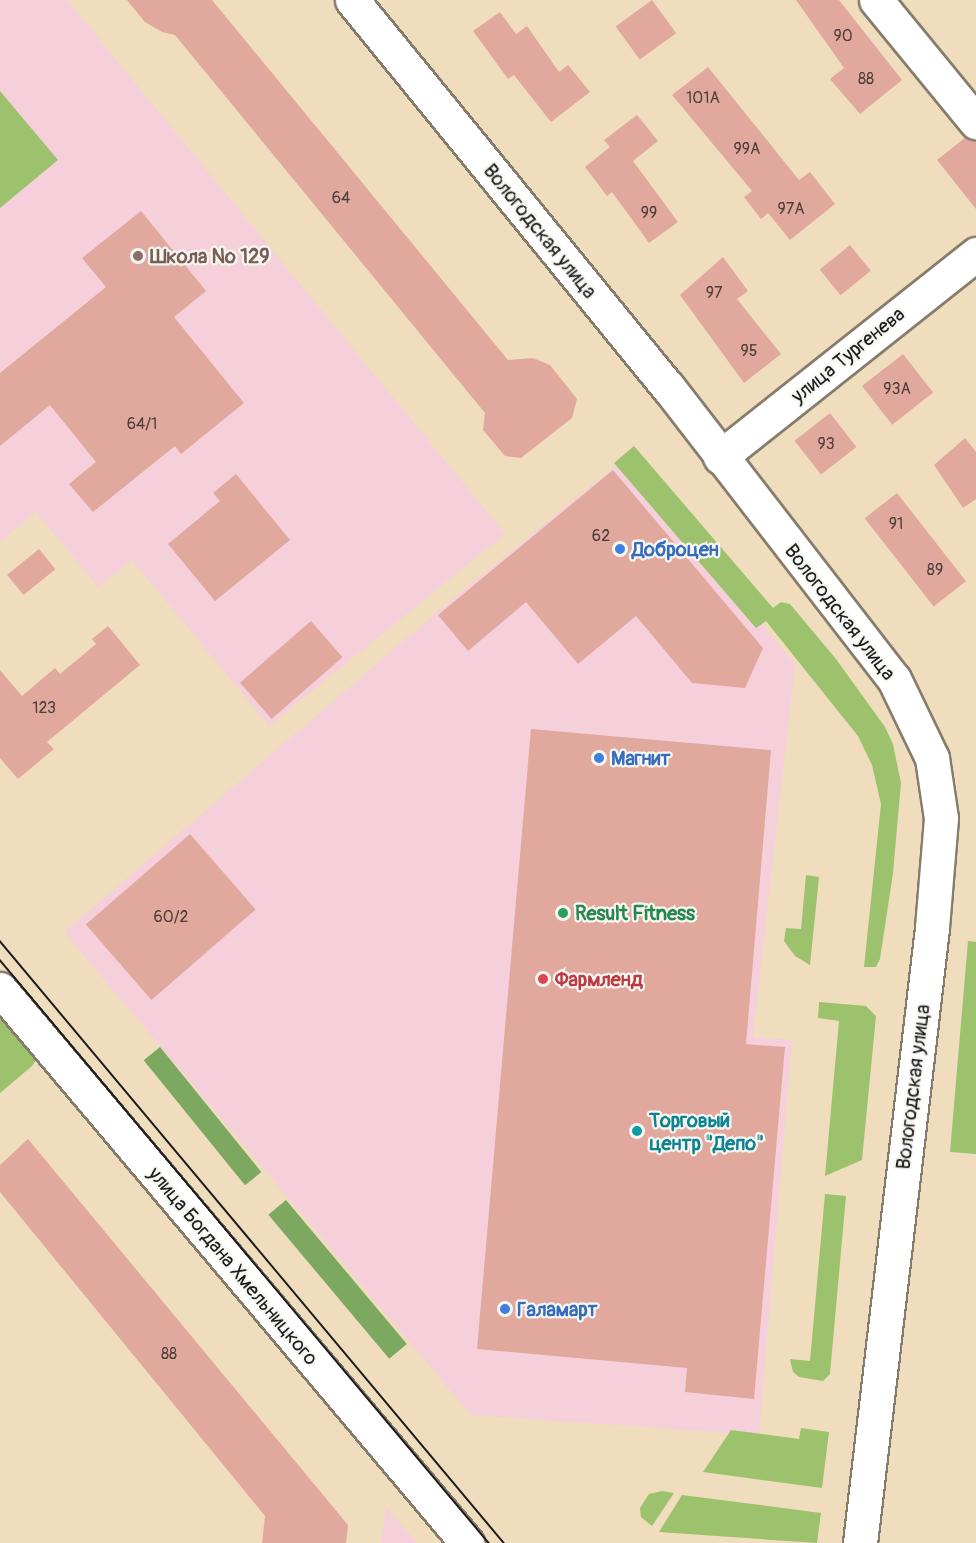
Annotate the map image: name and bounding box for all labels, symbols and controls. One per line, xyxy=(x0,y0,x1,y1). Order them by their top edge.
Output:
house number: 90 xyxy=(833,26,853,46)
house number: 88 xyxy=(858,69,874,89)
house number: 101А xyxy=(686,88,720,108)
house number: 99А xyxy=(734,139,760,159)
street label: Вологодская улица xyxy=(478,159,602,303)
house number: 64 xyxy=(332,188,350,208)
house number: 97А xyxy=(777,199,805,219)
house number: 99 xyxy=(641,203,657,223)
place label: Школа № 129 xyxy=(150,244,269,268)
marker: Школа № 129 xyxy=(131,249,145,263)
house number: 97 xyxy=(706,283,722,303)
street label: улица Тургенева xyxy=(786,302,910,408)
house number: 95 xyxy=(741,341,757,361)
house number: 93А xyxy=(883,379,911,399)
house number: 64/1 xyxy=(127,414,157,434)
house number: 93 xyxy=(817,434,835,454)
house number: 91 xyxy=(889,514,903,534)
house number: 62 xyxy=(592,526,610,546)
place label: Доброцен xyxy=(632,537,719,561)
street label: Вологодская улица xyxy=(779,539,901,685)
marker: Доброцен xyxy=(613,542,627,556)
house number: 89 xyxy=(927,560,943,580)
house number: 123 xyxy=(32,698,56,718)
place label: Магнит xyxy=(611,746,670,770)
marker: Магнит xyxy=(592,751,606,765)
place label: Result Fitness xyxy=(575,901,695,925)
marker: Result Fitness xyxy=(556,906,570,920)
house number: 60/2 xyxy=(154,907,188,927)
place label: Фармленд xyxy=(555,967,643,991)
marker: Фармленд xyxy=(536,972,550,986)
street label: Вологодская улица xyxy=(891,1003,935,1171)
place label: Торговый центр "Депо" xyxy=(649,1108,764,1155)
marker: Торговый центр "Депо" xyxy=(630,1124,644,1138)
street label: улица Богдана Хмельницкого xyxy=(143,1162,323,1370)
place label: Галамарт xyxy=(517,1297,598,1321)
marker: Галамарт xyxy=(498,1302,512,1316)
house number: 88 xyxy=(161,1344,177,1364)

